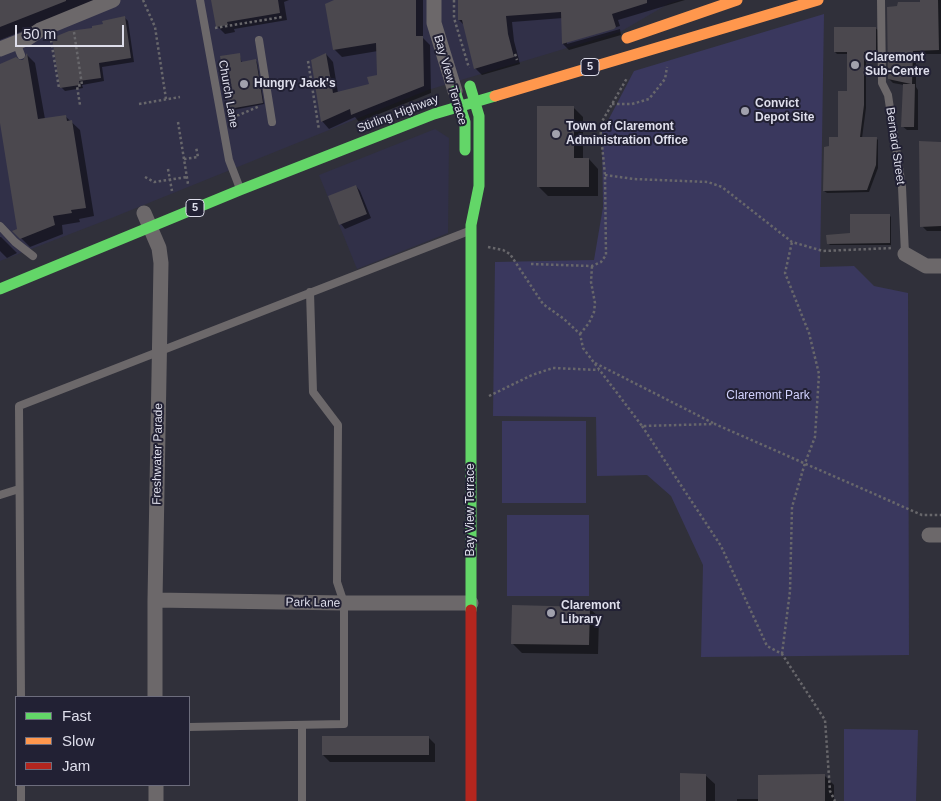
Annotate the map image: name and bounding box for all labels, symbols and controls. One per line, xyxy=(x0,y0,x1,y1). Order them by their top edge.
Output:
scale bar xyxy=(18,15,126,47)
text: 50 m xyxy=(23,25,56,42)
street label: Bay View Terrace xyxy=(430,33,470,127)
place label: Claremont Sub-Centre xyxy=(865,51,930,79)
road number: 5 xyxy=(581,58,599,76)
street label: Church Lane xyxy=(215,59,241,129)
marker: Claremont Sub-Centre xyxy=(849,59,861,71)
place label: Hungry Jack's xyxy=(254,77,336,91)
marker: Hungry Jack's xyxy=(238,78,250,90)
street label: Stirling Highway xyxy=(355,92,441,136)
place label: Convict Depot Site xyxy=(755,97,814,125)
marker: Convict Depot Site xyxy=(739,105,751,117)
street label: Bernard Street xyxy=(882,106,908,186)
place label: Town of Claremont Administration Office xyxy=(566,120,688,148)
marker: Town of Claremont Administration Office xyxy=(550,128,562,140)
road number: 5 xyxy=(186,200,204,217)
park label: Claremont Park xyxy=(726,389,810,403)
street label: Freshwater Parade xyxy=(150,403,166,505)
street label: Bay View Terrace xyxy=(464,463,478,557)
street label: Park Lane xyxy=(286,595,340,611)
place label: Claremont Library xyxy=(561,599,620,627)
marker: Claremont Library xyxy=(545,607,557,619)
legend xyxy=(15,696,190,786)
text: Fast xyxy=(62,707,91,724)
text: Slow xyxy=(62,732,95,749)
text: Jam xyxy=(62,757,90,774)

